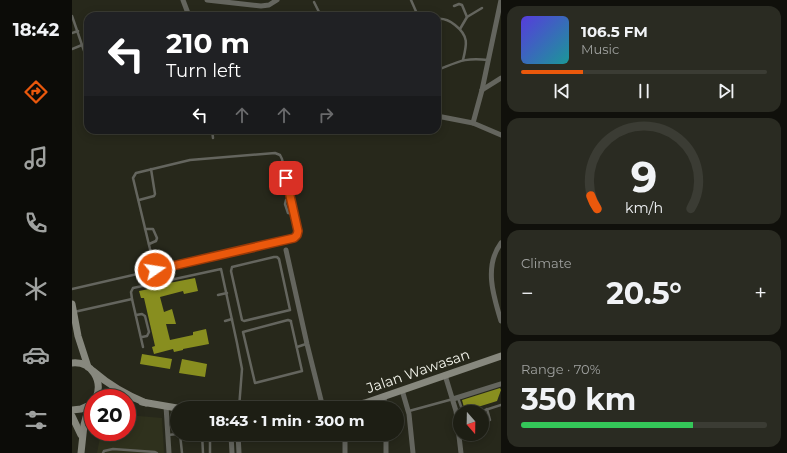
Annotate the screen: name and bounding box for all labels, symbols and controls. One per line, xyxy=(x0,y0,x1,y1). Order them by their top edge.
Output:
text: 18:42 xyxy=(13,19,59,41)
text: 106.5 FM xyxy=(581,22,648,41)
text: 210 m xyxy=(166,26,250,60)
icon: left xyxy=(100,28,152,80)
text: Music xyxy=(581,41,619,57)
text: Turn left xyxy=(166,60,241,82)
icon: directions xyxy=(22,78,50,106)
icon: previous xyxy=(551,80,573,102)
icon: pause xyxy=(633,80,655,102)
icon: next xyxy=(715,80,737,102)
icon: left xyxy=(189,104,211,126)
icon: ahead xyxy=(231,104,253,126)
icon: ahead xyxy=(273,104,295,126)
icon: right xyxy=(315,104,337,126)
icon: music xyxy=(22,144,50,172)
text: 9 xyxy=(631,151,657,201)
pin xyxy=(269,161,303,195)
icon: arrive xyxy=(275,167,297,189)
text: km/h xyxy=(625,198,663,216)
icon: phone xyxy=(22,209,50,237)
position arrow xyxy=(134,249,176,291)
text: Climate xyxy=(521,255,572,271)
icon: climate xyxy=(22,275,50,303)
text: 20.5° xyxy=(606,275,682,312)
text: − xyxy=(521,280,534,307)
text: + xyxy=(754,280,767,307)
icon: car xyxy=(22,341,50,369)
street label: Jalan Wawasan xyxy=(363,345,472,397)
text: Range · 70% xyxy=(521,361,600,377)
text: 350 km xyxy=(521,381,636,418)
speed limit sign: 20 xyxy=(84,389,136,441)
north arrow xyxy=(453,405,489,441)
map controls xyxy=(453,405,489,441)
icon: filters xyxy=(22,406,50,434)
text: 18:43 · 1 min · 300 m xyxy=(210,411,364,430)

